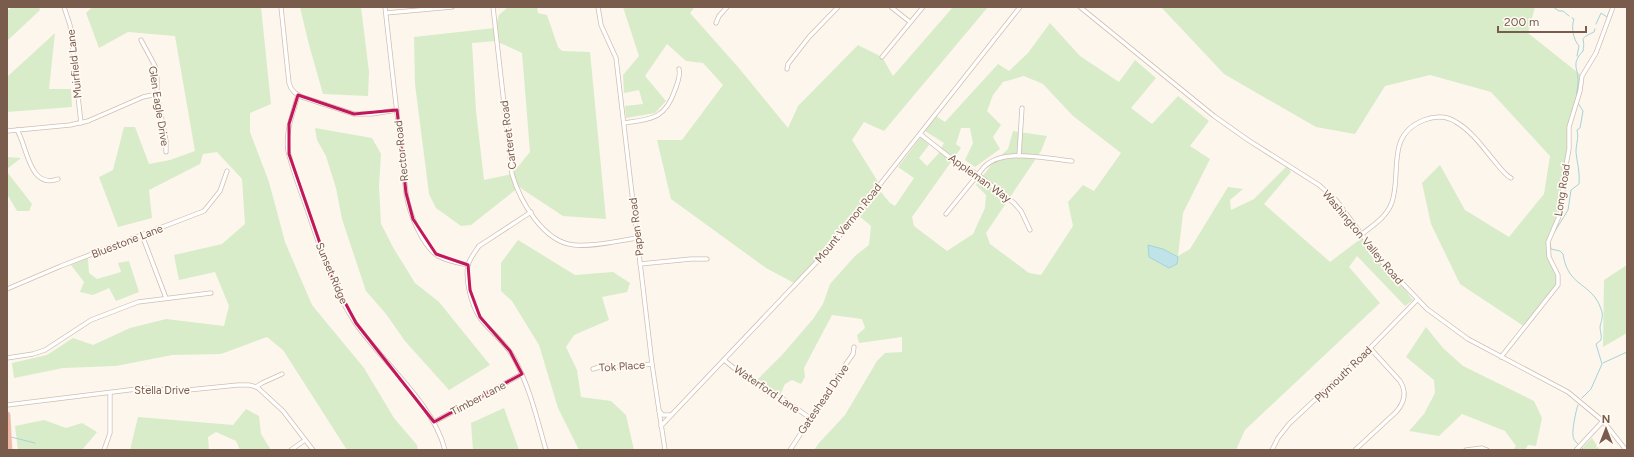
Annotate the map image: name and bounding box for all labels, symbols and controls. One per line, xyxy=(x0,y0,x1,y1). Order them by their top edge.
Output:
scale bar xyxy=(1498,8,1586,34)
text: 200 m xyxy=(1504,15,1539,29)
street label: Muirfield Lane xyxy=(64,29,85,99)
street label: Glen Eagle Drive xyxy=(146,65,171,147)
street label: Carteret Road xyxy=(498,100,519,170)
street label: Rector Road xyxy=(392,120,411,182)
street label: Appleman Way xyxy=(946,151,1014,206)
street label: Long Road xyxy=(1552,163,1573,217)
street label: Mount Vernon Road xyxy=(812,181,884,266)
street label: Washington Valley Road xyxy=(1319,188,1406,287)
street label: Papen Road xyxy=(626,197,647,257)
street label: Bluestone Lane xyxy=(90,222,165,261)
street label: Sunset Ridge xyxy=(313,241,350,306)
street label: Plymouth Road xyxy=(1312,344,1375,405)
street label: Tok Place xyxy=(599,358,646,375)
street label: Gateshead Drive xyxy=(795,362,852,437)
street label: Waterford Lane xyxy=(731,363,802,416)
street label: Timber Lane xyxy=(449,379,508,418)
street label: Stella Drive xyxy=(134,384,190,397)
north arrow xyxy=(1586,409,1626,449)
text: N xyxy=(1602,413,1610,426)

